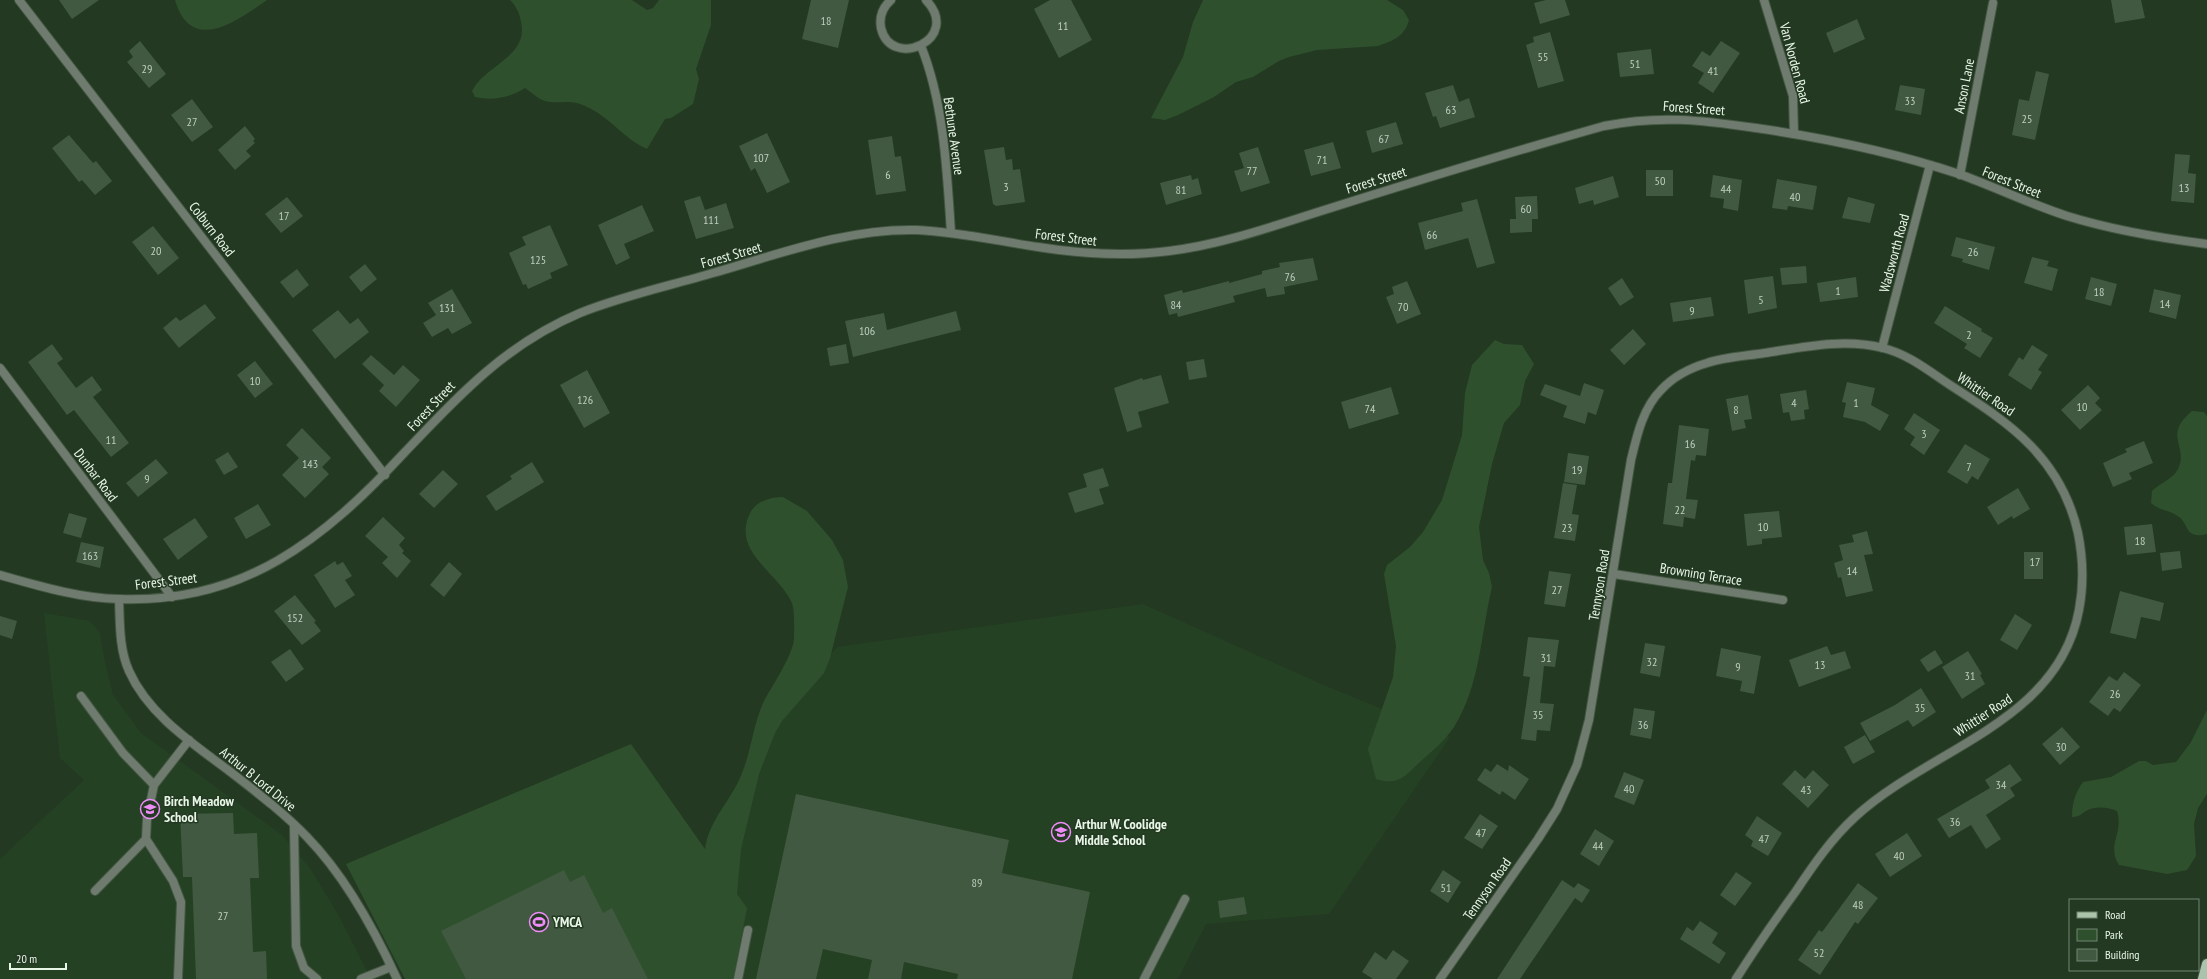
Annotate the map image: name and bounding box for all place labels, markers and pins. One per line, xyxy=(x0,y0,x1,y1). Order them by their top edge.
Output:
place label: Birch Meadow School xyxy=(164,792,235,826)
school or university icon: Birch Meadow School xyxy=(139,798,161,820)
place label: Arthur W. Coolidge Middle School xyxy=(1074,815,1167,849)
school or university icon: Arthur W. Coolidge Middle School xyxy=(1050,821,1072,843)
sports icon: YMCA xyxy=(528,911,550,933)
place label: YMCA xyxy=(552,913,583,931)

